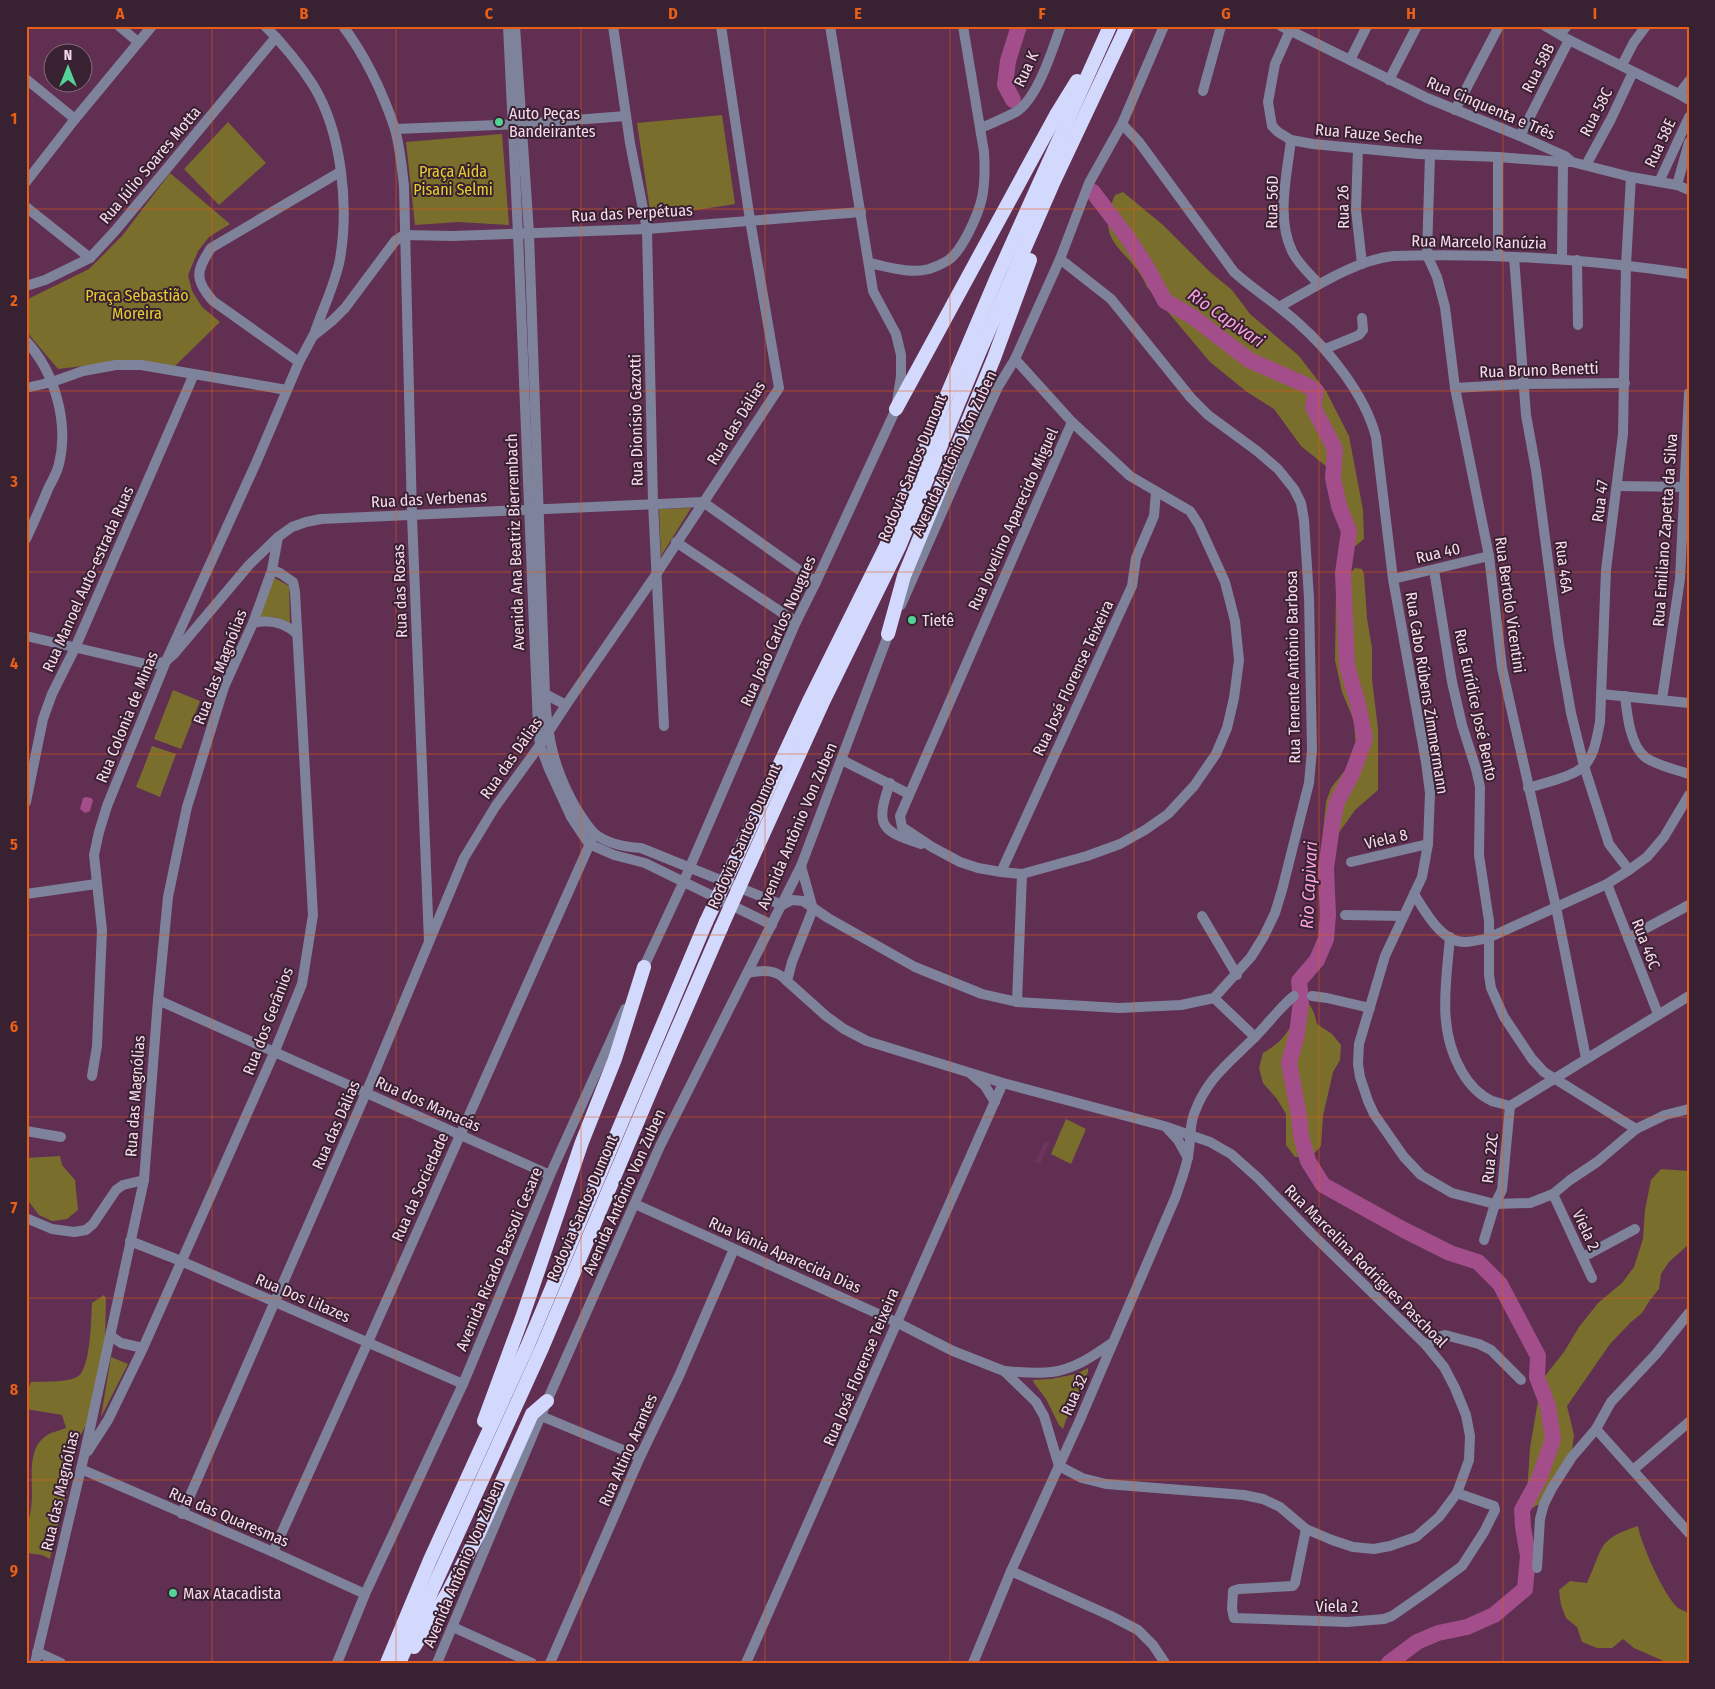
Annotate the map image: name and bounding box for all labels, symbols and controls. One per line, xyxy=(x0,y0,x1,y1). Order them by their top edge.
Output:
text: A xyxy=(115,4,125,23)
text: B xyxy=(300,4,309,23)
text: C xyxy=(485,4,494,23)
text: D xyxy=(668,4,678,23)
text: E xyxy=(854,4,862,23)
text: F xyxy=(1038,4,1046,23)
text: G xyxy=(1221,4,1231,23)
text: H xyxy=(1406,4,1416,23)
text: I xyxy=(1593,4,1597,23)
street label: Rua 58B xyxy=(1518,40,1559,96)
north arrow xyxy=(42,42,92,92)
text: N xyxy=(64,47,72,64)
street label: Rua K xyxy=(1010,48,1043,90)
street label: Rua Cinquenta e Três xyxy=(1424,72,1558,144)
street label: Rua 58C xyxy=(1576,84,1616,140)
street label: Rua Júlio Soares Motta xyxy=(95,102,205,228)
place label: Auto Peças Bandeirantes xyxy=(509,104,596,141)
text: 1 xyxy=(11,109,17,128)
marker: Auto Peças Bandeirantes xyxy=(493,116,505,128)
street label: Rua 58E xyxy=(1640,116,1680,170)
street label: Rua Fauze Seche xyxy=(1314,120,1424,148)
park label: Praça Aida Pisani Selmi xyxy=(413,162,493,199)
street label: Rua 56D xyxy=(1262,175,1282,229)
street label: Rua 26 xyxy=(1333,185,1353,229)
street label: Rua das Perpétuas xyxy=(571,200,693,226)
street label: Rua Marcelo Ranúzia xyxy=(1411,231,1547,253)
water label: Rio Capivari xyxy=(1184,284,1269,353)
park label: Praça Sebastião Moreira xyxy=(85,286,189,323)
text: 2 xyxy=(9,291,18,310)
street label: Rua Dionísio Gazotti xyxy=(625,354,647,486)
street label: Rua Bruno Benetti xyxy=(1479,358,1599,382)
street label: Avenida Antônio Von Zuben xyxy=(907,368,1001,538)
street label: Rua das Dálias xyxy=(703,377,769,468)
street label: Rodovia Santos Dumont xyxy=(874,391,950,544)
street label: Rua Jovelino Aparecido Miguel xyxy=(964,425,1062,613)
street label: Avenida Ana Beatriz Bierrembach xyxy=(502,433,528,651)
street label: Rua Emiliano Zapetta da Silva xyxy=(1649,433,1681,627)
text: 3 xyxy=(9,472,18,491)
street label: Rua 47 xyxy=(1588,478,1612,523)
street label: Rua Manoel Auto-estrada Ruas xyxy=(38,483,138,675)
street label: Rua das Verbenas xyxy=(370,486,488,512)
street label: Rua Bertolo Vicentini xyxy=(1491,536,1529,674)
street label: Rua 40 xyxy=(1414,539,1462,567)
street label: Rua 46A xyxy=(1551,540,1577,595)
street label: Rua das Rosas xyxy=(389,544,411,638)
street label: Rua João Carlos Nougues xyxy=(736,553,820,709)
street label: Rua Tenente Antônio Barbosa xyxy=(1282,570,1304,764)
street label: Rua Cabo Rúbens Zimmermann xyxy=(1402,591,1452,795)
street label: Rua José Florense Teixeira xyxy=(1029,597,1117,759)
street label: Rua das Magnólias xyxy=(189,607,251,727)
place label: Tietê xyxy=(922,611,954,630)
marker: Tietê xyxy=(906,614,918,626)
street label: Rua Eurídice José Bento xyxy=(1451,627,1501,783)
street label: Rua Colonia de Minas xyxy=(92,648,162,786)
text: 4 xyxy=(10,654,18,673)
street label: Rua das Dálias xyxy=(476,713,546,802)
street label: Avenida Antônio Von Zuben xyxy=(753,740,841,912)
street label: Rodovia Santos Dumont xyxy=(703,760,785,912)
street label: Viela 8 xyxy=(1363,825,1409,853)
text: 5 xyxy=(10,835,18,854)
water label: Rio Capivari xyxy=(1296,840,1322,930)
street label: Rua 46C xyxy=(1628,916,1664,972)
street label: Rua dos Gerânios xyxy=(239,964,297,1078)
text: 6 xyxy=(10,1017,18,1036)
street label: Rua das Magnólias xyxy=(121,1034,149,1157)
street label: Rua dos Manacás xyxy=(373,1072,484,1136)
street label: Rua das Dálias xyxy=(308,1077,364,1172)
street label: Avenida Antônio Von Zuben xyxy=(579,1106,669,1278)
street label: Rua da Sociedade xyxy=(388,1130,452,1244)
street label: Rodovia Santos Dumont xyxy=(543,1131,622,1284)
street label: Rua 22C xyxy=(1478,1132,1502,1184)
street label: Avenida Ricado Bassoli Cesare xyxy=(452,1164,546,1354)
street label: Rua Marcelina Rodrigues Paschoal xyxy=(1281,1181,1451,1351)
text: 7 xyxy=(11,1198,18,1217)
street label: Viela 2 xyxy=(1568,1207,1604,1253)
street label: Rua Vânia Aparecida Dias xyxy=(706,1213,864,1297)
street label: Rua Dos Lilazes xyxy=(253,1270,353,1327)
street label: Rua José Florense Teixeira xyxy=(819,1285,903,1449)
street label: Rua 32 xyxy=(1057,1372,1091,1418)
text: 8 xyxy=(10,1380,19,1399)
street label: Rua Altino Arantes xyxy=(595,1391,661,1509)
street label: Rua das Magnólias xyxy=(37,1429,83,1552)
street label: Avenida Antônio Von Zuben xyxy=(419,1478,507,1650)
street label: Rua das Quaresmas xyxy=(166,1483,292,1551)
text: 9 xyxy=(10,1561,18,1580)
place label: Max Atacadista xyxy=(183,1584,281,1603)
marker: Max Atacadista xyxy=(167,1587,179,1599)
street label: Viela 2 xyxy=(1316,1597,1358,1616)

